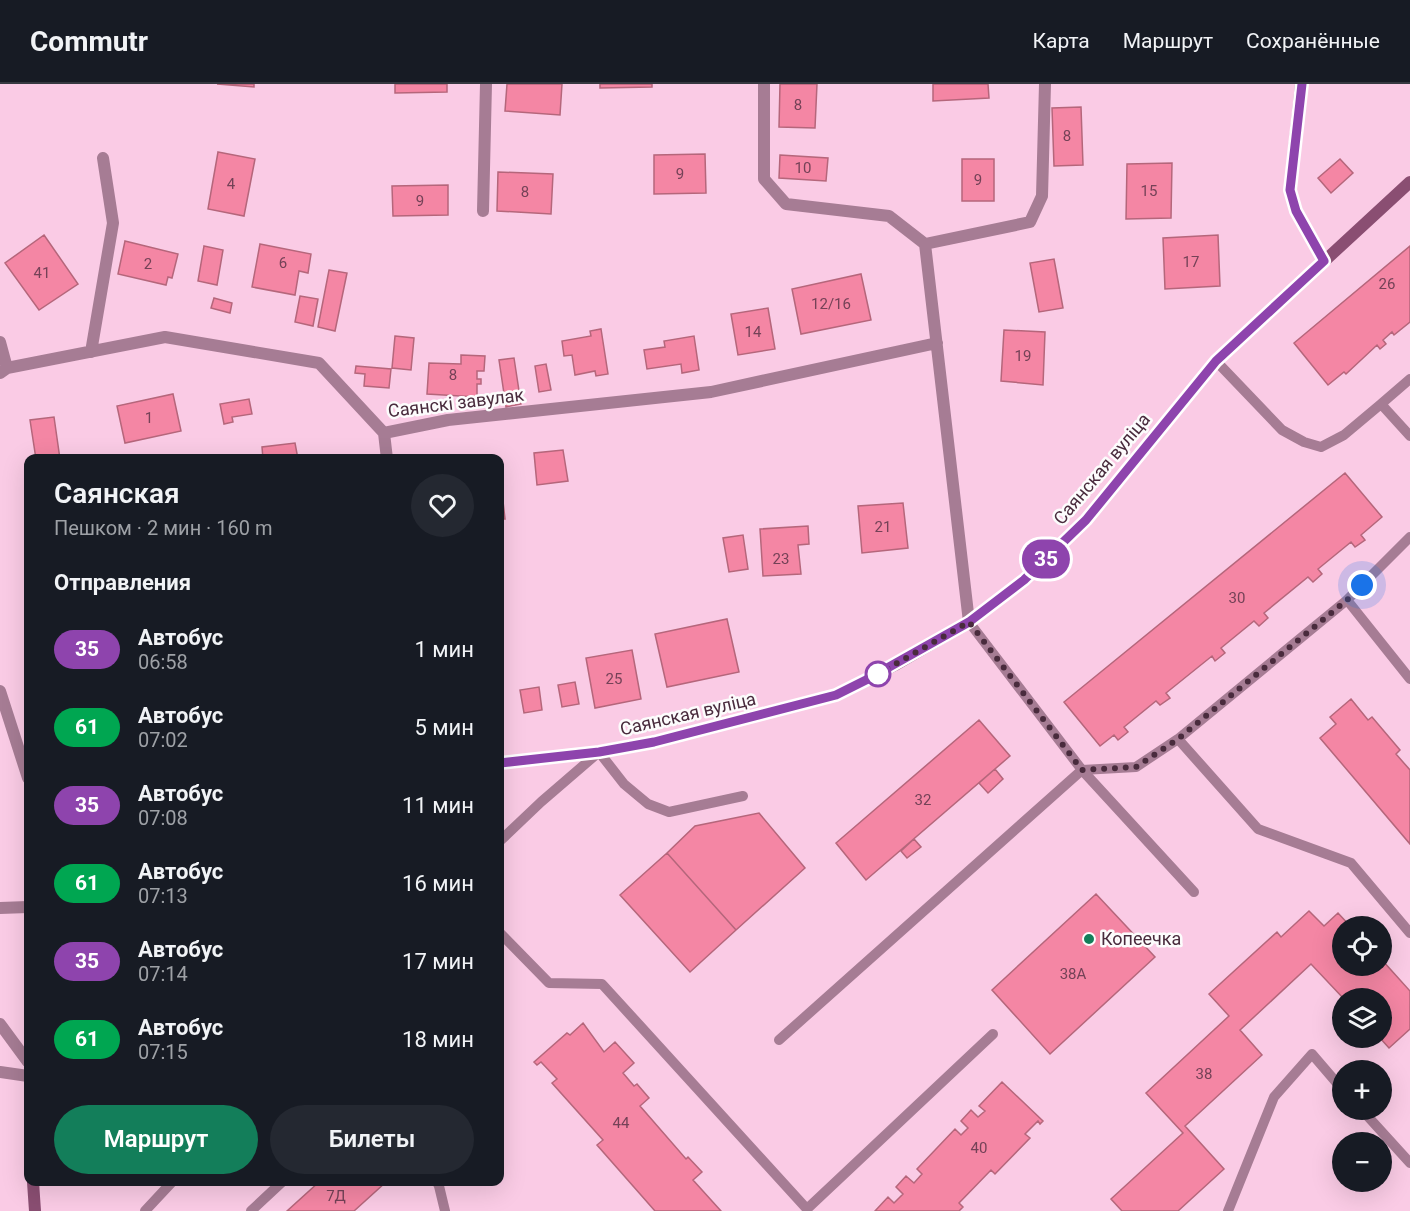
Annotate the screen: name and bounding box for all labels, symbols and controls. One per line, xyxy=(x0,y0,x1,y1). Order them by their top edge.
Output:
text: Commutr xyxy=(30,25,148,58)
text: Карта xyxy=(1033,29,1090,53)
text: Маршрут xyxy=(1123,29,1213,53)
text: Сохранённые xyxy=(1246,29,1380,53)
house number: 8 xyxy=(794,96,802,114)
house number: 8 xyxy=(1063,127,1071,145)
house number: 10 xyxy=(795,159,811,177)
house number: 9 xyxy=(676,165,684,183)
house number: 9 xyxy=(974,171,982,189)
house number: 4 xyxy=(227,175,236,193)
house number: 15 xyxy=(1141,182,1157,200)
house number: 8 xyxy=(521,183,529,201)
house number: 9 xyxy=(416,192,424,210)
house number: 17 xyxy=(1183,253,1199,271)
house number: 6 xyxy=(279,254,287,272)
house number: 2 xyxy=(144,255,152,273)
house number: 41 xyxy=(34,264,50,282)
house number: 26 xyxy=(1379,275,1395,293)
house number: 12/16 xyxy=(811,295,851,313)
house number: 14 xyxy=(745,323,762,341)
house number: 19 xyxy=(1015,347,1031,365)
house number: 8 xyxy=(449,366,457,384)
street label: Саянскі завулак xyxy=(387,384,525,421)
house number: 1 xyxy=(145,409,153,427)
street label: Саянская вуліца xyxy=(1049,409,1154,529)
button: heart xyxy=(411,474,474,537)
text: Саянская xyxy=(54,477,180,510)
text: Пешком · 2 мин · 160 m xyxy=(54,516,273,540)
house number: 21 xyxy=(875,518,891,536)
line badge: 35 xyxy=(1019,540,1073,578)
text: 35 xyxy=(1034,547,1058,571)
house number: 23 xyxy=(773,550,789,568)
text: Отправления xyxy=(54,570,191,595)
your location xyxy=(1347,570,1377,600)
house number: 30 xyxy=(1229,589,1245,607)
text: Автобус xyxy=(138,625,223,650)
text: 35 xyxy=(75,637,99,661)
text: 1 мин xyxy=(414,637,474,662)
text: 06:58 xyxy=(138,650,188,674)
unlabelled marker xyxy=(865,661,891,687)
house number: 25 xyxy=(606,670,622,688)
street label: Саянская вуліца xyxy=(618,688,758,739)
text: Автобус xyxy=(138,703,223,728)
text: 61 xyxy=(75,715,99,739)
text: 5 мин xyxy=(414,715,474,740)
text: 07:02 xyxy=(138,728,188,752)
text: Автобус xyxy=(138,781,223,806)
house number: 32 xyxy=(915,791,931,809)
text: 35 xyxy=(75,793,99,817)
text: 11 мин xyxy=(402,793,474,818)
text: 07:08 xyxy=(138,806,188,830)
text: Автобус xyxy=(138,859,223,884)
text: 61 xyxy=(75,871,99,895)
text: 16 мин xyxy=(402,871,474,896)
text: 07:13 xyxy=(138,884,188,908)
map controls xyxy=(1332,916,1392,1192)
button: locate xyxy=(1332,916,1392,976)
place label: Копеечка xyxy=(1101,928,1181,949)
marker: Копеечка xyxy=(1082,932,1096,946)
text: Автобус xyxy=(138,937,223,962)
text: 35 xyxy=(75,949,99,973)
text: 17 мин xyxy=(402,949,474,974)
text: 07:14 xyxy=(138,962,188,986)
house number: 38А xyxy=(1060,965,1087,983)
button: layers xyxy=(1332,988,1392,1048)
text: Автобус xyxy=(138,1015,223,1040)
text: 61 xyxy=(75,1027,99,1051)
text: 18 мин xyxy=(402,1027,474,1052)
text: 07:15 xyxy=(138,1040,188,1064)
button: + xyxy=(1332,1060,1392,1120)
house number: 38 xyxy=(1196,1065,1212,1083)
button: Маршрут xyxy=(54,1105,258,1174)
button: Билеты xyxy=(270,1105,474,1174)
house number: 44 xyxy=(613,1114,630,1132)
button: − xyxy=(1332,1132,1392,1192)
house number: 40 xyxy=(971,1139,987,1157)
house number: 7Д xyxy=(326,1187,346,1205)

